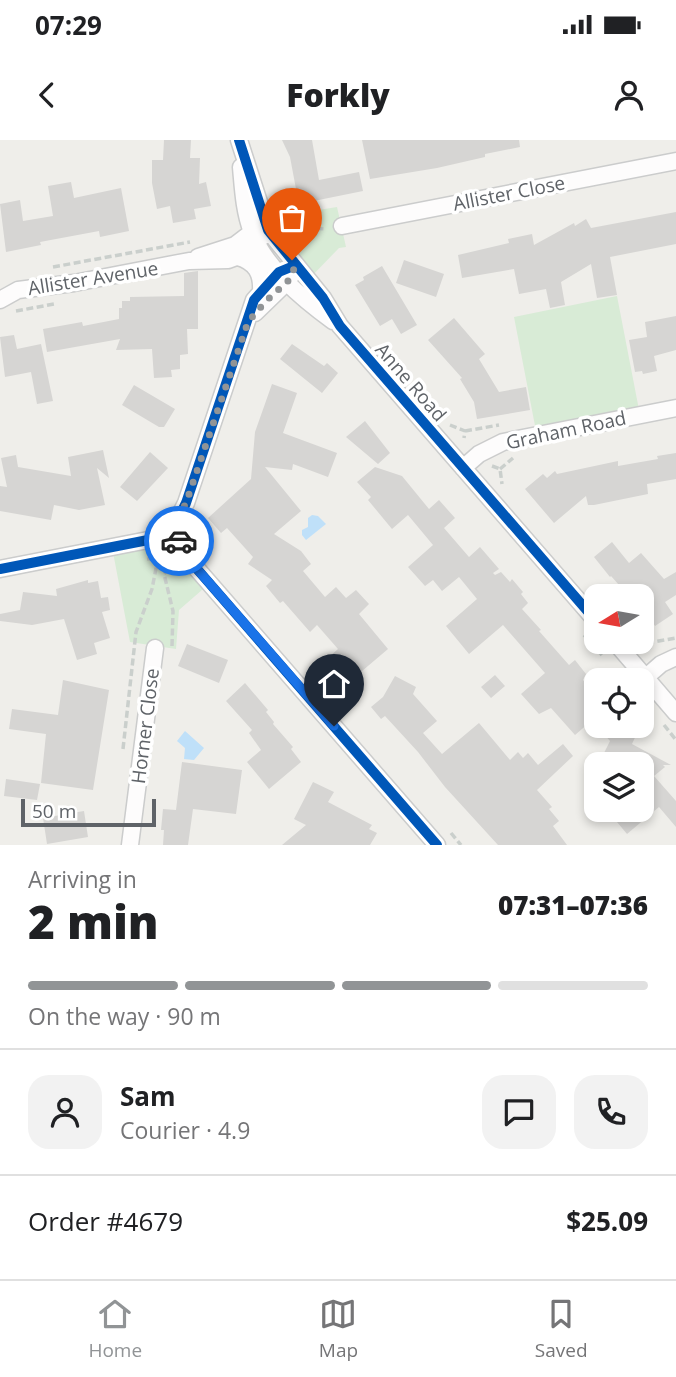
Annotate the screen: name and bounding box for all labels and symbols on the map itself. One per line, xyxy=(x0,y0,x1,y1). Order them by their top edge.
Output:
street label: Allister Close xyxy=(451,169,567,217)
pin xyxy=(262,188,322,260)
street label: Allister Avenue xyxy=(26,255,160,301)
street label: Anne Road xyxy=(370,337,452,427)
street label: Graham Road xyxy=(504,405,628,455)
courier xyxy=(144,506,214,576)
north arrow xyxy=(584,584,654,654)
pin xyxy=(304,654,364,726)
street label: Horner Close xyxy=(125,667,165,785)
scale bar xyxy=(21,796,156,828)

